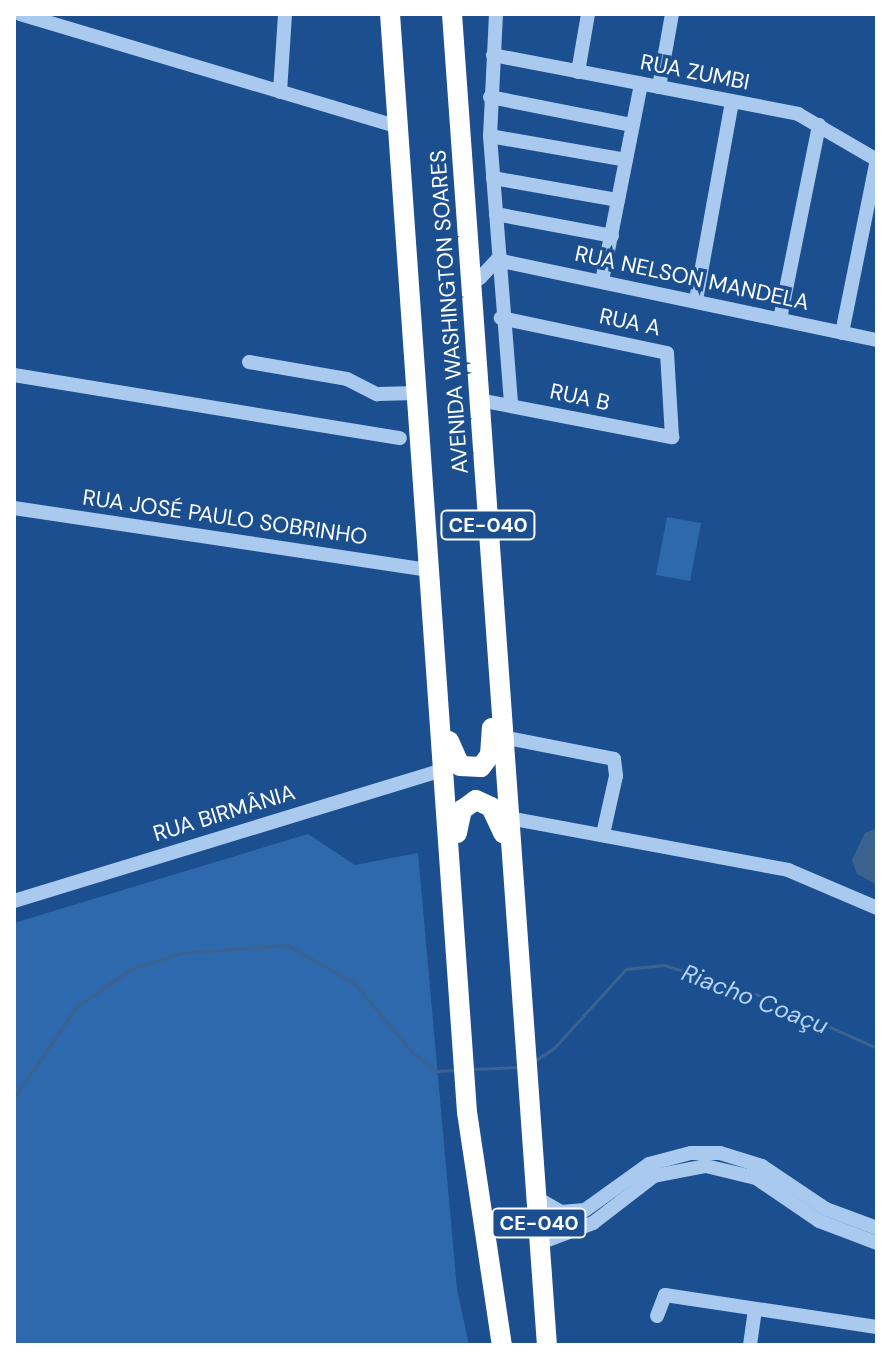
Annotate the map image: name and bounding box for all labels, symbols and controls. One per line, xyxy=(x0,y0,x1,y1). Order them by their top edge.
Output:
street label: RUA ZUMBI xyxy=(638,48,752,96)
street label: AVENIDA WASHINGTON SOARES xyxy=(425,149,473,475)
street label: RUA NELSON MANDELA xyxy=(572,240,812,316)
street label: RUA A xyxy=(597,303,663,341)
street label: RUA B xyxy=(548,378,612,416)
street label: RUA JOSÉ PAULO SOBRINHO xyxy=(81,484,369,550)
road number: CE-040 xyxy=(440,509,536,541)
street label: RUA BIRMÂNIA xyxy=(150,779,298,847)
water label: Riacho Coaçu xyxy=(678,958,832,1040)
road number: CE-040 xyxy=(491,1207,587,1239)

